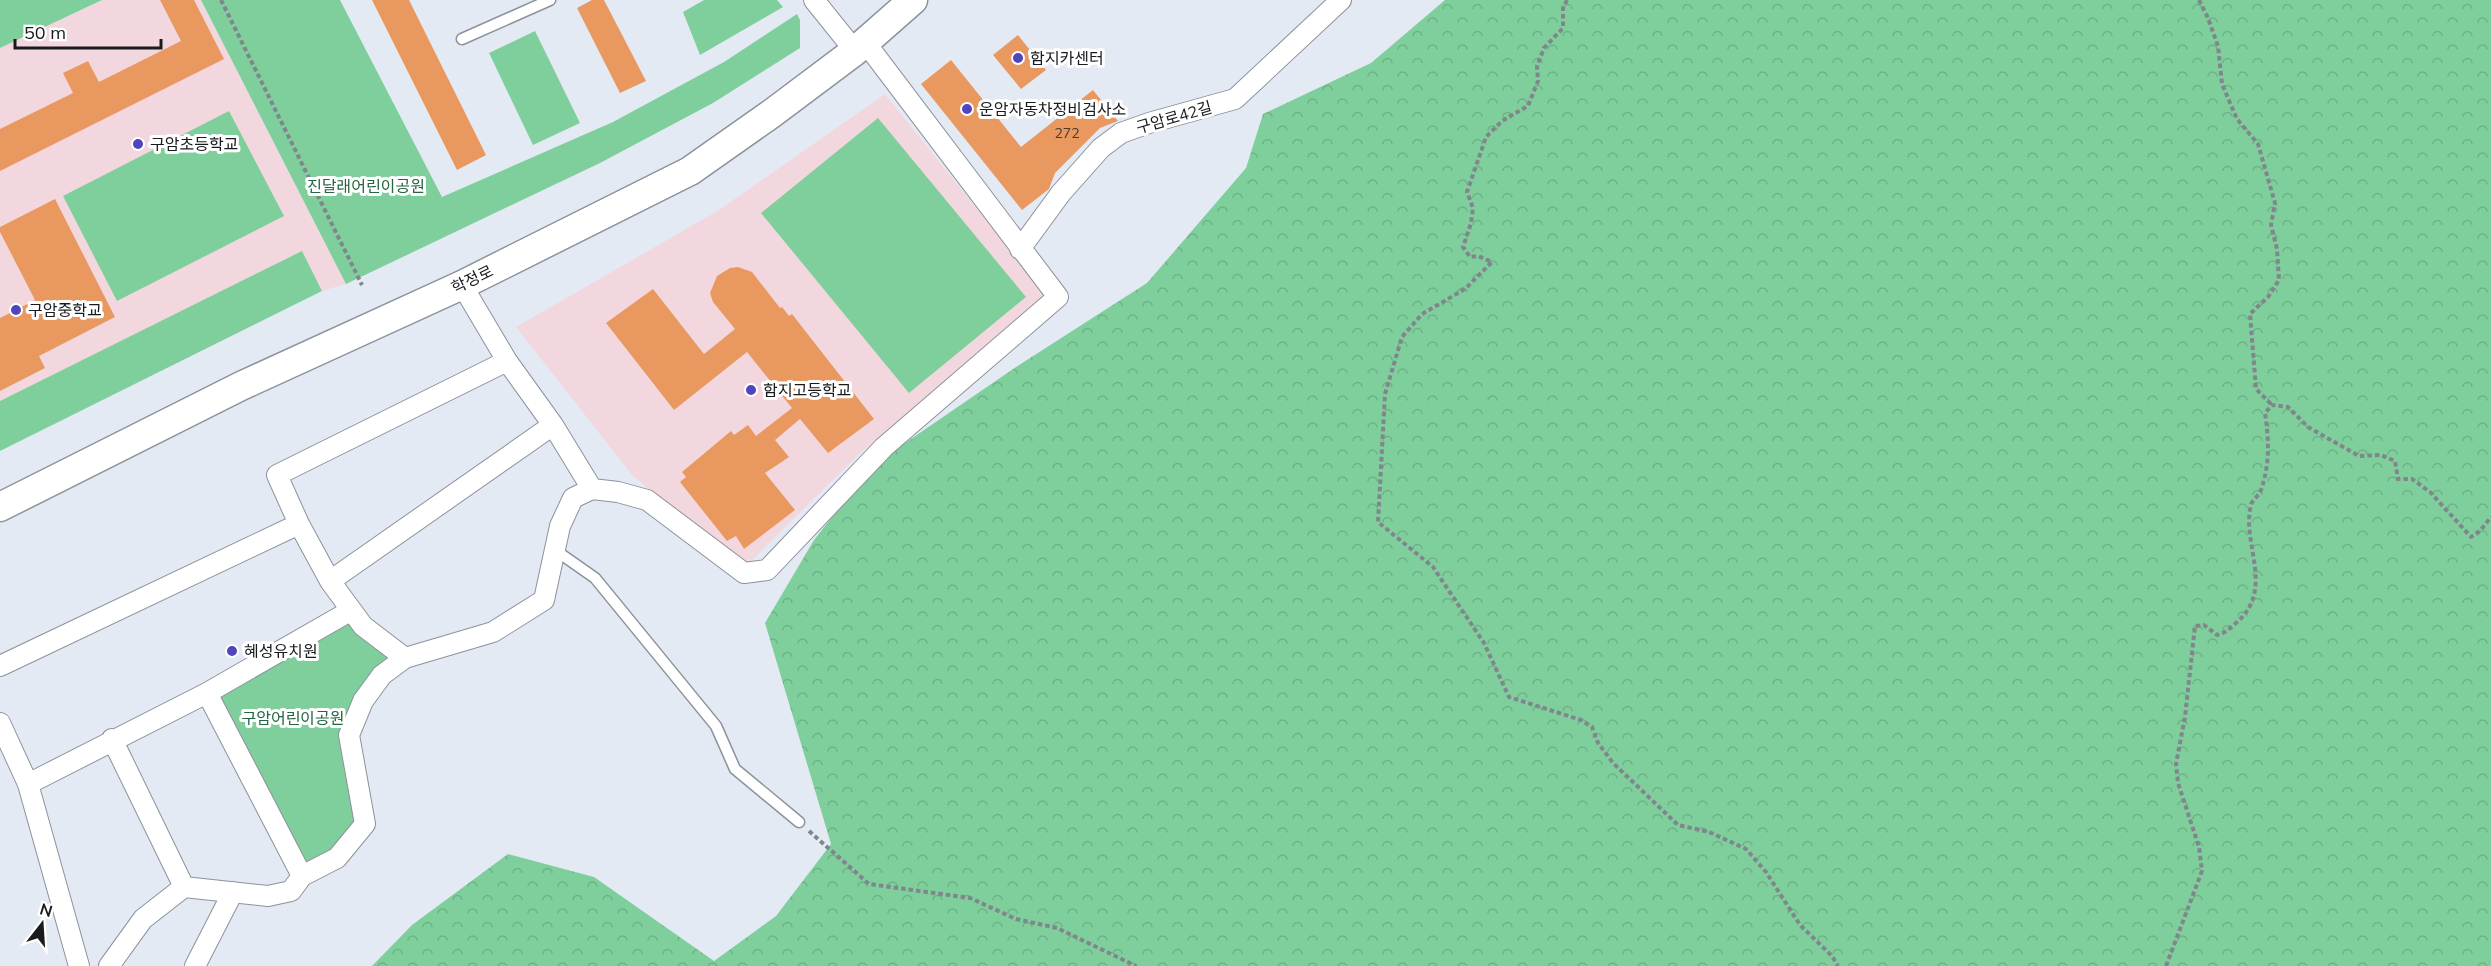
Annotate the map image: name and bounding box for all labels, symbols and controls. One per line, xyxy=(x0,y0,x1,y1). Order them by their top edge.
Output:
scale bar xyxy=(15,12,160,50)
text: 50 m xyxy=(24,21,66,44)
place label: 함지카센터 xyxy=(1030,48,1104,68)
marker: 함지카센터 xyxy=(1011,51,1025,65)
street label: 구암로42길 xyxy=(1134,97,1214,137)
place label: 운암자동차정비검사소 xyxy=(979,99,1126,119)
marker: 운암자동차정비검사소 xyxy=(960,102,974,116)
house number: 272 xyxy=(1054,124,1080,142)
place label: 구암초등학교 xyxy=(150,134,238,154)
marker: 구암초등학교 xyxy=(131,137,145,151)
park label: 진달래어린이공원 xyxy=(307,176,425,196)
street label: 학정로 xyxy=(448,260,496,298)
place label: 구암중학교 xyxy=(28,300,102,320)
marker: 구암중학교 xyxy=(9,303,23,317)
place label: 함지고등학교 xyxy=(763,380,851,400)
marker: 함지고등학교 xyxy=(744,383,758,397)
place label: 혜성유치원 xyxy=(244,641,318,661)
marker: 혜성유치원 xyxy=(225,644,239,658)
park label: 구암어린이공원 xyxy=(241,708,345,728)
north arrow xyxy=(12,894,72,954)
text: N xyxy=(38,898,55,921)

